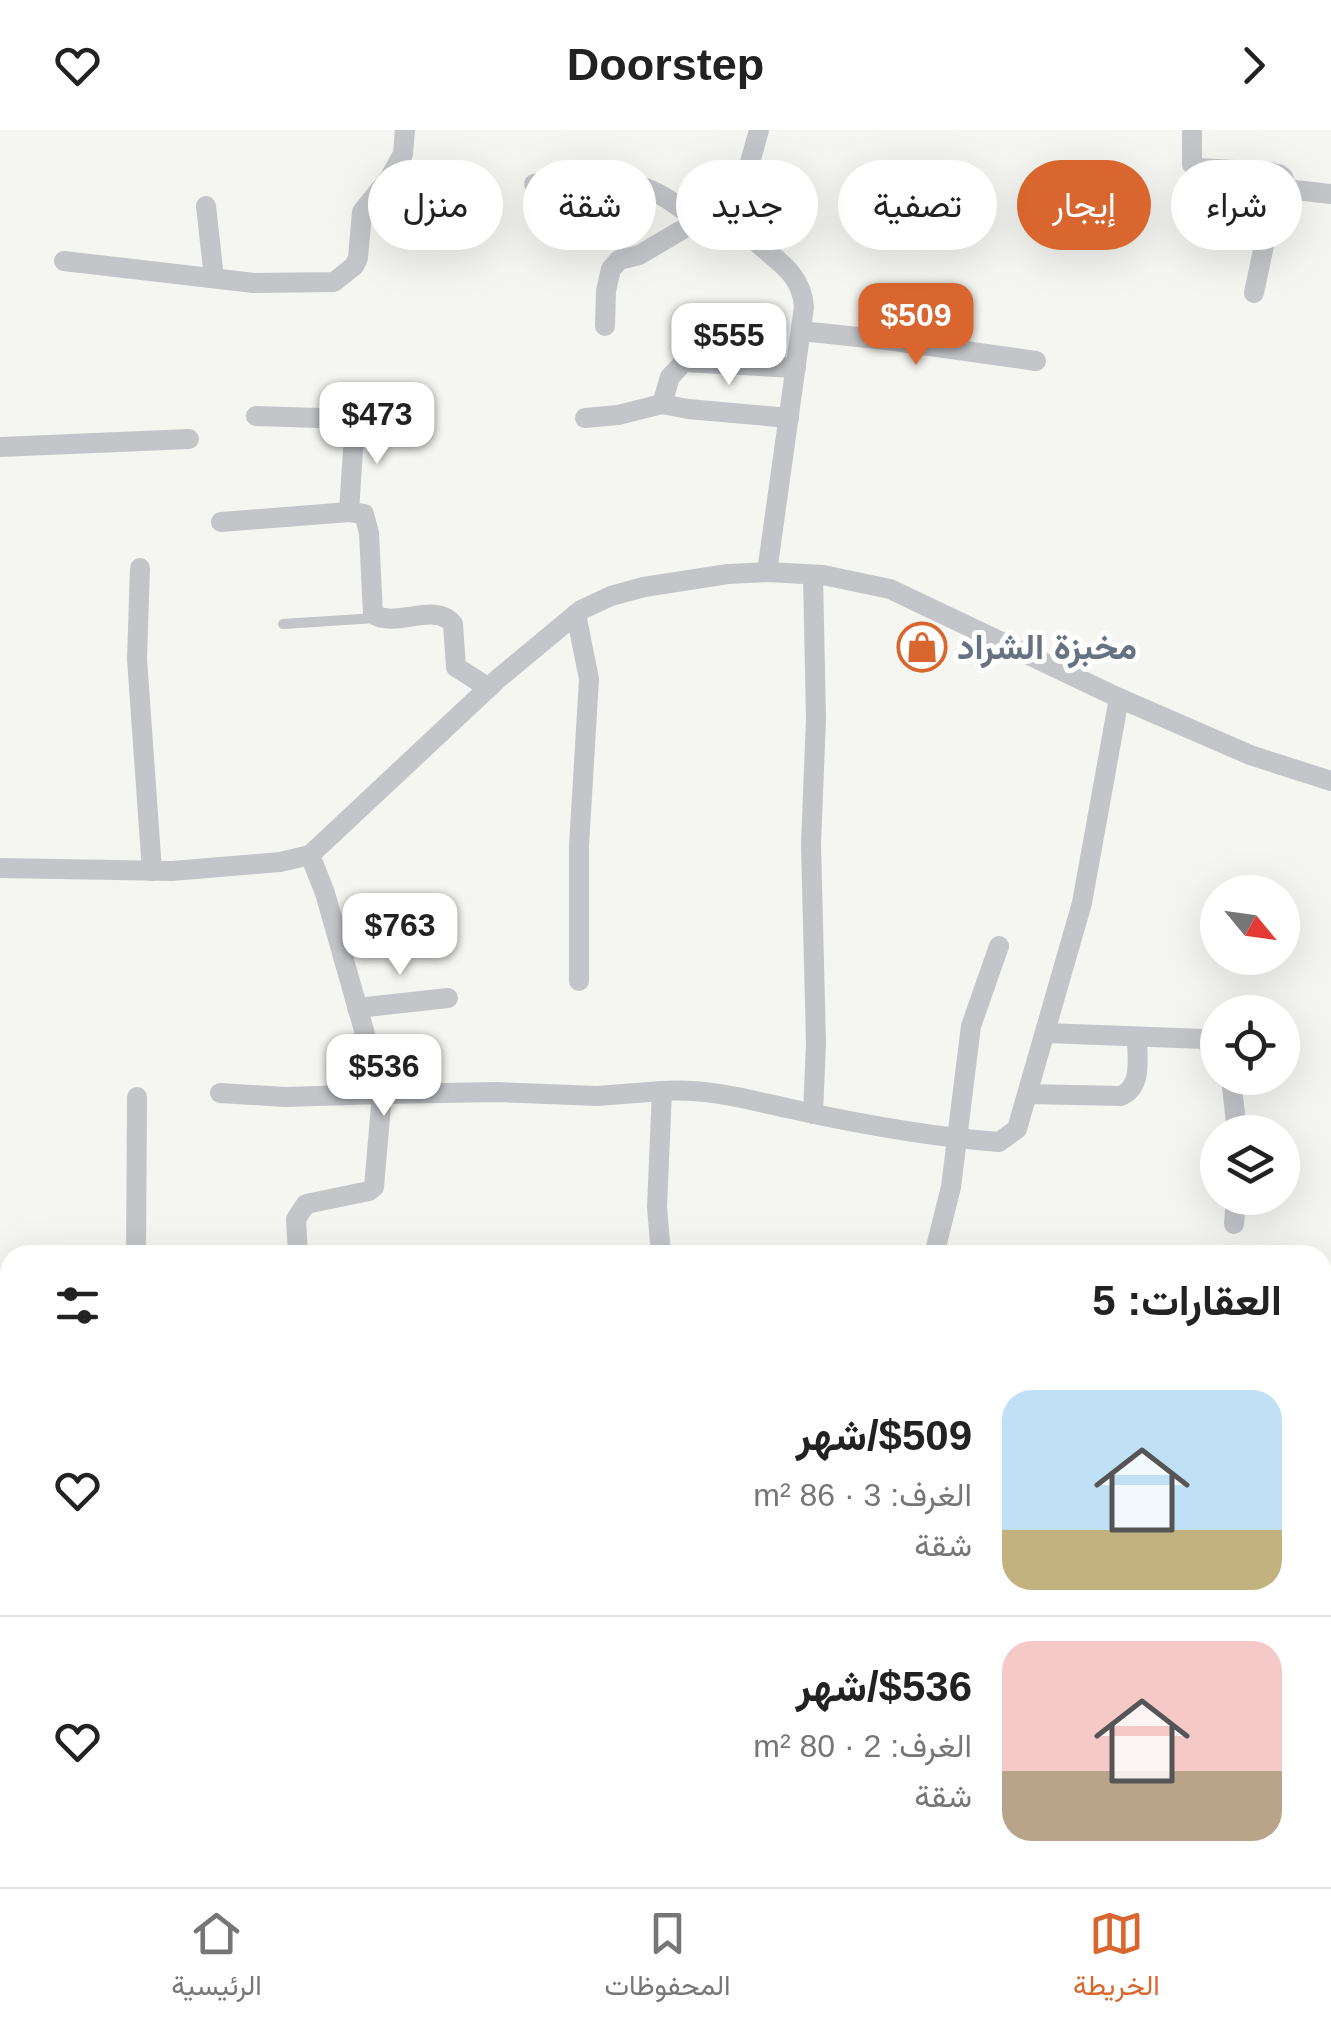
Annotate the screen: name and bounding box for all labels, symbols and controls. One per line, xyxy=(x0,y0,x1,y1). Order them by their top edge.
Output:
icon: heart xyxy=(50,38,105,93)
icon: forward xyxy=(1226,38,1281,93)
text: Doorstep xyxy=(567,39,764,90)
chip: منزل xyxy=(368,160,503,250)
chip: شقة xyxy=(523,160,656,250)
chip: جديد xyxy=(676,160,818,250)
chip: تصفية xyxy=(838,160,997,250)
chip: إيجار xyxy=(1017,160,1151,250)
chip: شراء xyxy=(1171,160,1302,250)
pin: $509 xyxy=(857,283,975,368)
text: $509 xyxy=(880,297,952,333)
pin: $555 xyxy=(670,303,788,388)
text: $555 xyxy=(693,317,765,353)
pin: $473 xyxy=(318,382,436,467)
text: $473 xyxy=(341,396,413,432)
shop icon: مخبزة الشراد xyxy=(896,621,948,673)
place label: مخبزة الشراد xyxy=(957,627,1137,669)
north arrow xyxy=(1200,875,1300,975)
map controls xyxy=(1200,875,1300,1215)
pin: $763 xyxy=(341,893,459,978)
text: $763 xyxy=(364,907,436,943)
button: locate xyxy=(1200,995,1300,1095)
pin: $536 xyxy=(325,1034,443,1119)
text: $536 xyxy=(348,1048,420,1084)
button: layers xyxy=(1200,1115,1300,1215)
text: العقارات: 5 xyxy=(1092,1277,1282,1324)
icon: filters xyxy=(50,1278,105,1333)
text: $509/شهر xyxy=(796,1412,972,1459)
icon: home xyxy=(1082,1430,1202,1550)
icon: heart xyxy=(50,1463,105,1518)
text: الغرف: 3 · 86 m² xyxy=(753,1477,972,1513)
text: شقة xyxy=(914,1527,972,1563)
text: $536/شهر xyxy=(796,1663,972,1710)
icon: home xyxy=(1082,1681,1202,1801)
icon: heart xyxy=(50,1714,105,1769)
text: الغرف: 2 · 80 m² xyxy=(753,1728,972,1764)
text: شقة xyxy=(914,1778,972,1814)
tab: الرئيسية xyxy=(171,1906,262,2010)
tab: المحفوظات xyxy=(604,1906,731,2010)
tab: الخريطة xyxy=(1073,1906,1160,2010)

